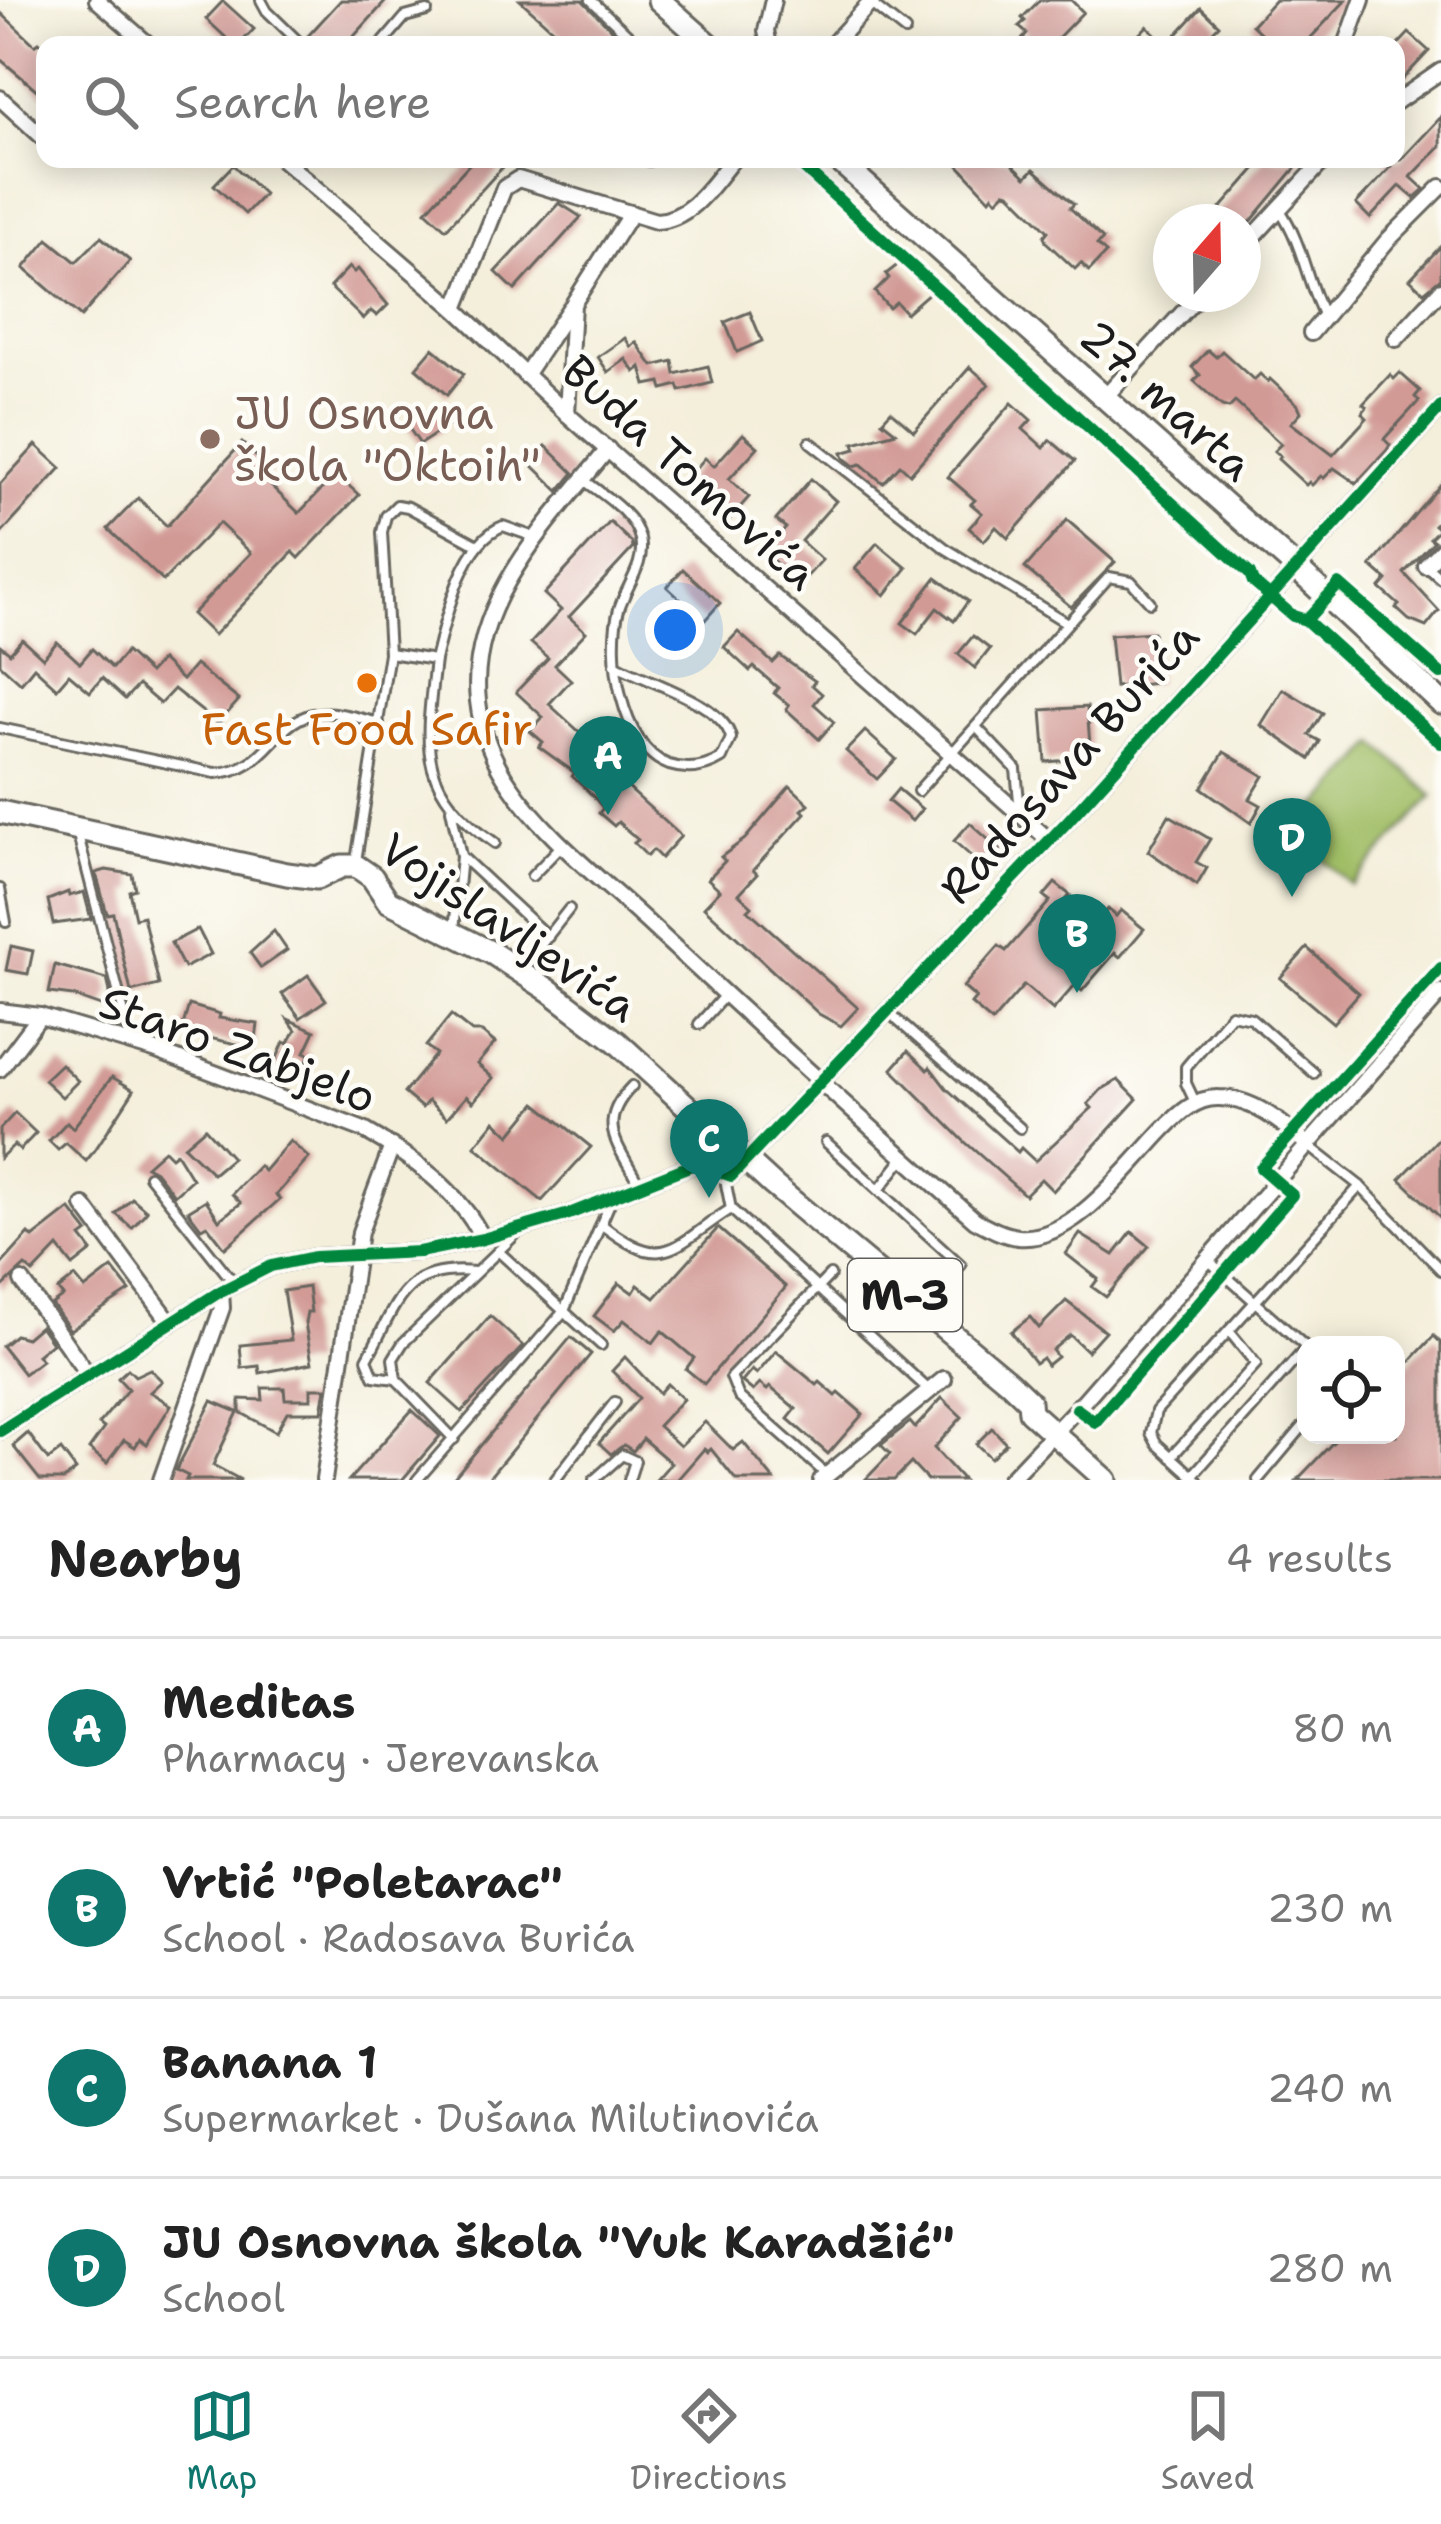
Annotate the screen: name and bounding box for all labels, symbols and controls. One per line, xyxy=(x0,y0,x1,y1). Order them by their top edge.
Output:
search box xyxy=(36,36,1405,168)
icon: search xyxy=(78,69,144,135)
text: Search here xyxy=(174,72,431,132)
north arrow xyxy=(1153,204,1261,312)
street label: 27. marta xyxy=(1067,306,1267,494)
street label: Buda Tomovića xyxy=(549,341,831,603)
place label: JU Osnovna škola "Oktoih" xyxy=(234,383,541,495)
marker: JU Osnovna škola "Oktoih" xyxy=(197,426,223,452)
your location xyxy=(645,600,705,660)
street label: Radosava Burića xyxy=(926,608,1212,916)
marker: Fast Food Safir xyxy=(354,670,380,696)
place label: Fast Food Safir xyxy=(201,699,533,759)
pin: A xyxy=(569,716,647,815)
pin: D xyxy=(1253,798,1331,897)
street label: Vojislavljevića xyxy=(368,819,650,1035)
pin: B xyxy=(1038,894,1116,993)
street label: Staro Zabjelo xyxy=(92,971,384,1127)
pin: C xyxy=(670,1099,748,1198)
road number: M-3 xyxy=(848,1259,962,1331)
map controls xyxy=(1297,1336,1405,1444)
button: locate xyxy=(1297,1336,1405,1444)
text: Nearby xyxy=(48,1524,243,1592)
text: 4 results xyxy=(1226,1532,1393,1584)
text: Meditas xyxy=(162,1672,355,1732)
text: A xyxy=(72,1702,102,1754)
text: 80 m xyxy=(1292,1702,1393,1754)
text: Pharmacy · Jerevanska xyxy=(162,1732,599,1784)
text: Vrtić "Poletarac" xyxy=(162,1852,563,1912)
text: B xyxy=(75,1882,99,1934)
text: 230 m xyxy=(1267,1882,1393,1934)
text: School · Radosava Burića xyxy=(162,1912,635,1964)
text: Banana 1 xyxy=(162,2032,378,2092)
text: C xyxy=(75,2062,99,2114)
text: 240 m xyxy=(1267,2062,1393,2114)
text: Supermarket · Dušana Milutinovića xyxy=(162,2092,819,2144)
text: JU Osnovna škola "Vuk Karadžić" xyxy=(162,2212,955,2272)
text: D xyxy=(73,2242,101,2294)
text: 280 m xyxy=(1266,2242,1393,2294)
text: School xyxy=(162,2272,285,2324)
tab: Map xyxy=(187,2383,257,2500)
tab: Directions xyxy=(630,2383,788,2500)
tab: Saved xyxy=(1161,2383,1254,2500)

